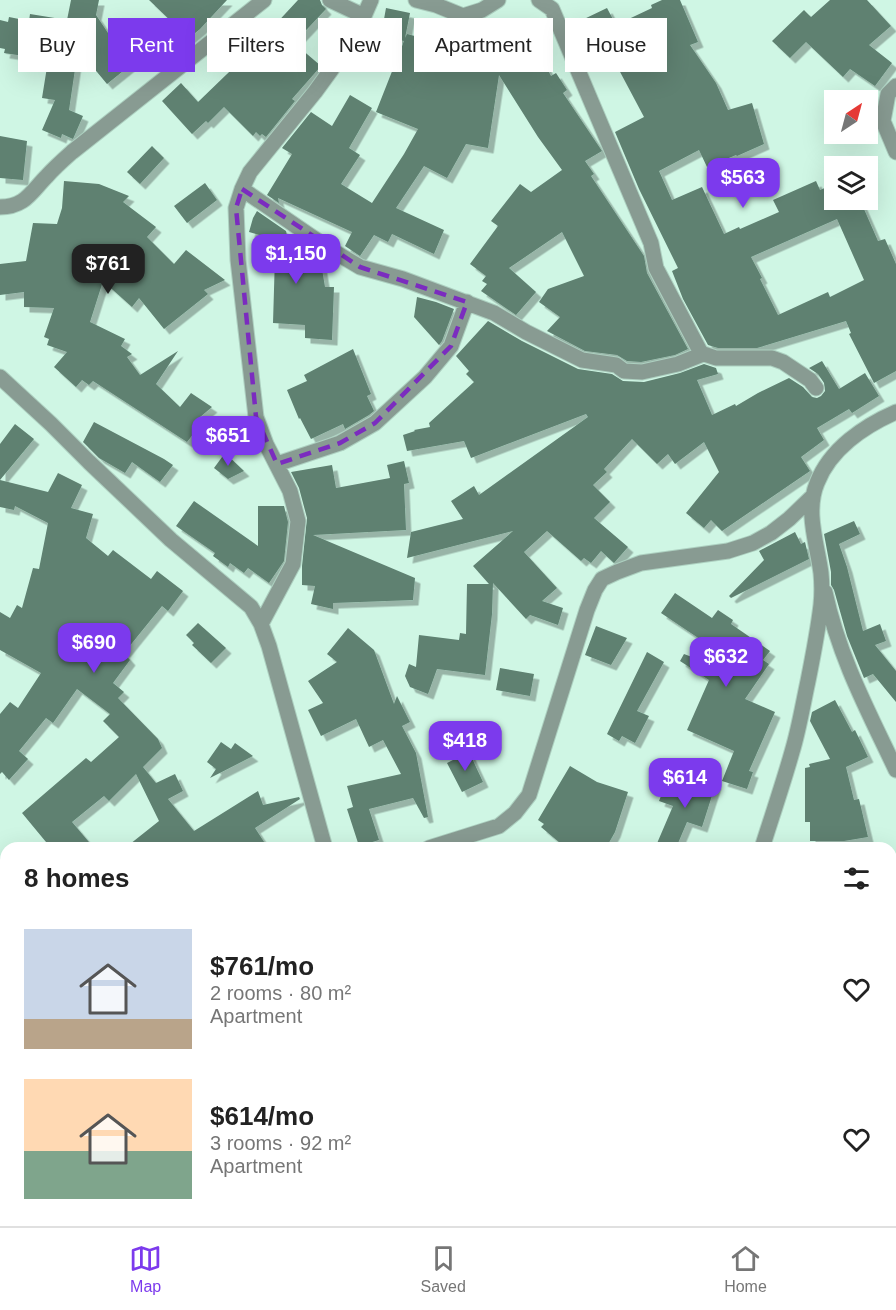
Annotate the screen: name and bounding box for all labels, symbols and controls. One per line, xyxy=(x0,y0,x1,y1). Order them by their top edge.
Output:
chip: Buy xyxy=(18,18,96,72)
chip: Rent xyxy=(108,18,195,72)
chip: Filters xyxy=(207,18,306,72)
chip: New xyxy=(318,18,402,72)
chip: Apartment xyxy=(414,18,553,72)
chip: House xyxy=(565,18,667,72)
north arrow xyxy=(824,90,878,144)
map controls xyxy=(824,90,878,210)
button: layers xyxy=(824,156,878,210)
pin: $563 xyxy=(707,158,779,209)
text: $563 xyxy=(721,166,765,188)
pin: $1,150 xyxy=(247,234,345,285)
text: $1,150 xyxy=(265,242,327,264)
pin: $761 xyxy=(72,244,144,295)
text: $761 xyxy=(86,252,130,274)
pin: $651 xyxy=(192,416,264,467)
text: $651 xyxy=(206,424,250,446)
pin: $690 xyxy=(58,623,130,674)
text: $690 xyxy=(72,631,116,653)
pin: $632 xyxy=(690,637,762,688)
text: $632 xyxy=(704,645,748,667)
pin: $418 xyxy=(429,721,501,772)
text: $418 xyxy=(443,729,487,751)
pin: $614 xyxy=(649,758,721,809)
text: $614 xyxy=(663,766,707,788)
icon: filters xyxy=(840,862,873,895)
text: 8 homes xyxy=(24,863,130,893)
text: $761/mo xyxy=(210,951,314,981)
icon: home xyxy=(72,953,144,1025)
icon: heart xyxy=(840,973,873,1006)
text: 2 rooms · 80 m² xyxy=(210,982,351,1004)
text: Apartment xyxy=(210,1005,302,1027)
text: $614/mo xyxy=(210,1101,314,1131)
icon: home xyxy=(72,1103,144,1175)
icon: heart xyxy=(840,1123,873,1156)
text: 3 rooms · 92 m² xyxy=(210,1132,351,1154)
text: Apartment xyxy=(210,1155,302,1177)
tab: Map xyxy=(129,1242,162,1296)
tab: Saved xyxy=(420,1242,466,1296)
tab: Home xyxy=(724,1242,767,1296)

